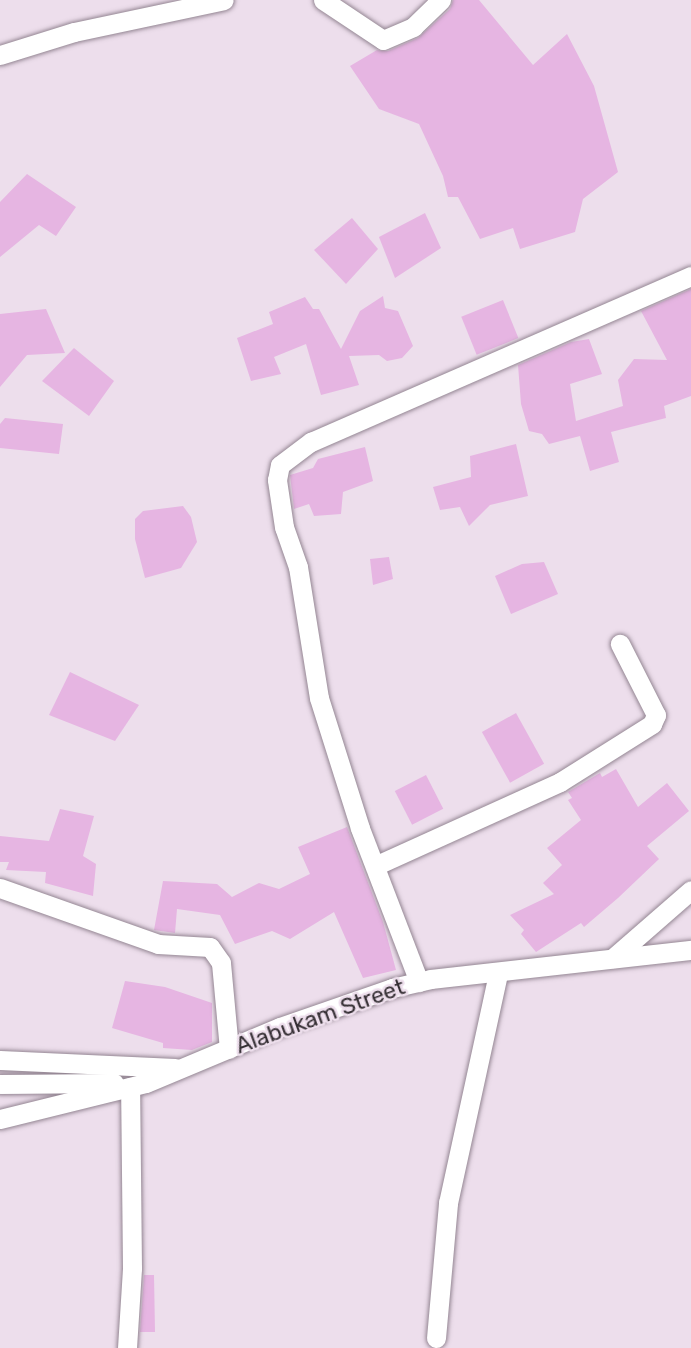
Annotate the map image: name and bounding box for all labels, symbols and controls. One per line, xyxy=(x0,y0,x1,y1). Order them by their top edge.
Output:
street label: Alabukam Street xyxy=(232,973,408,1059)

